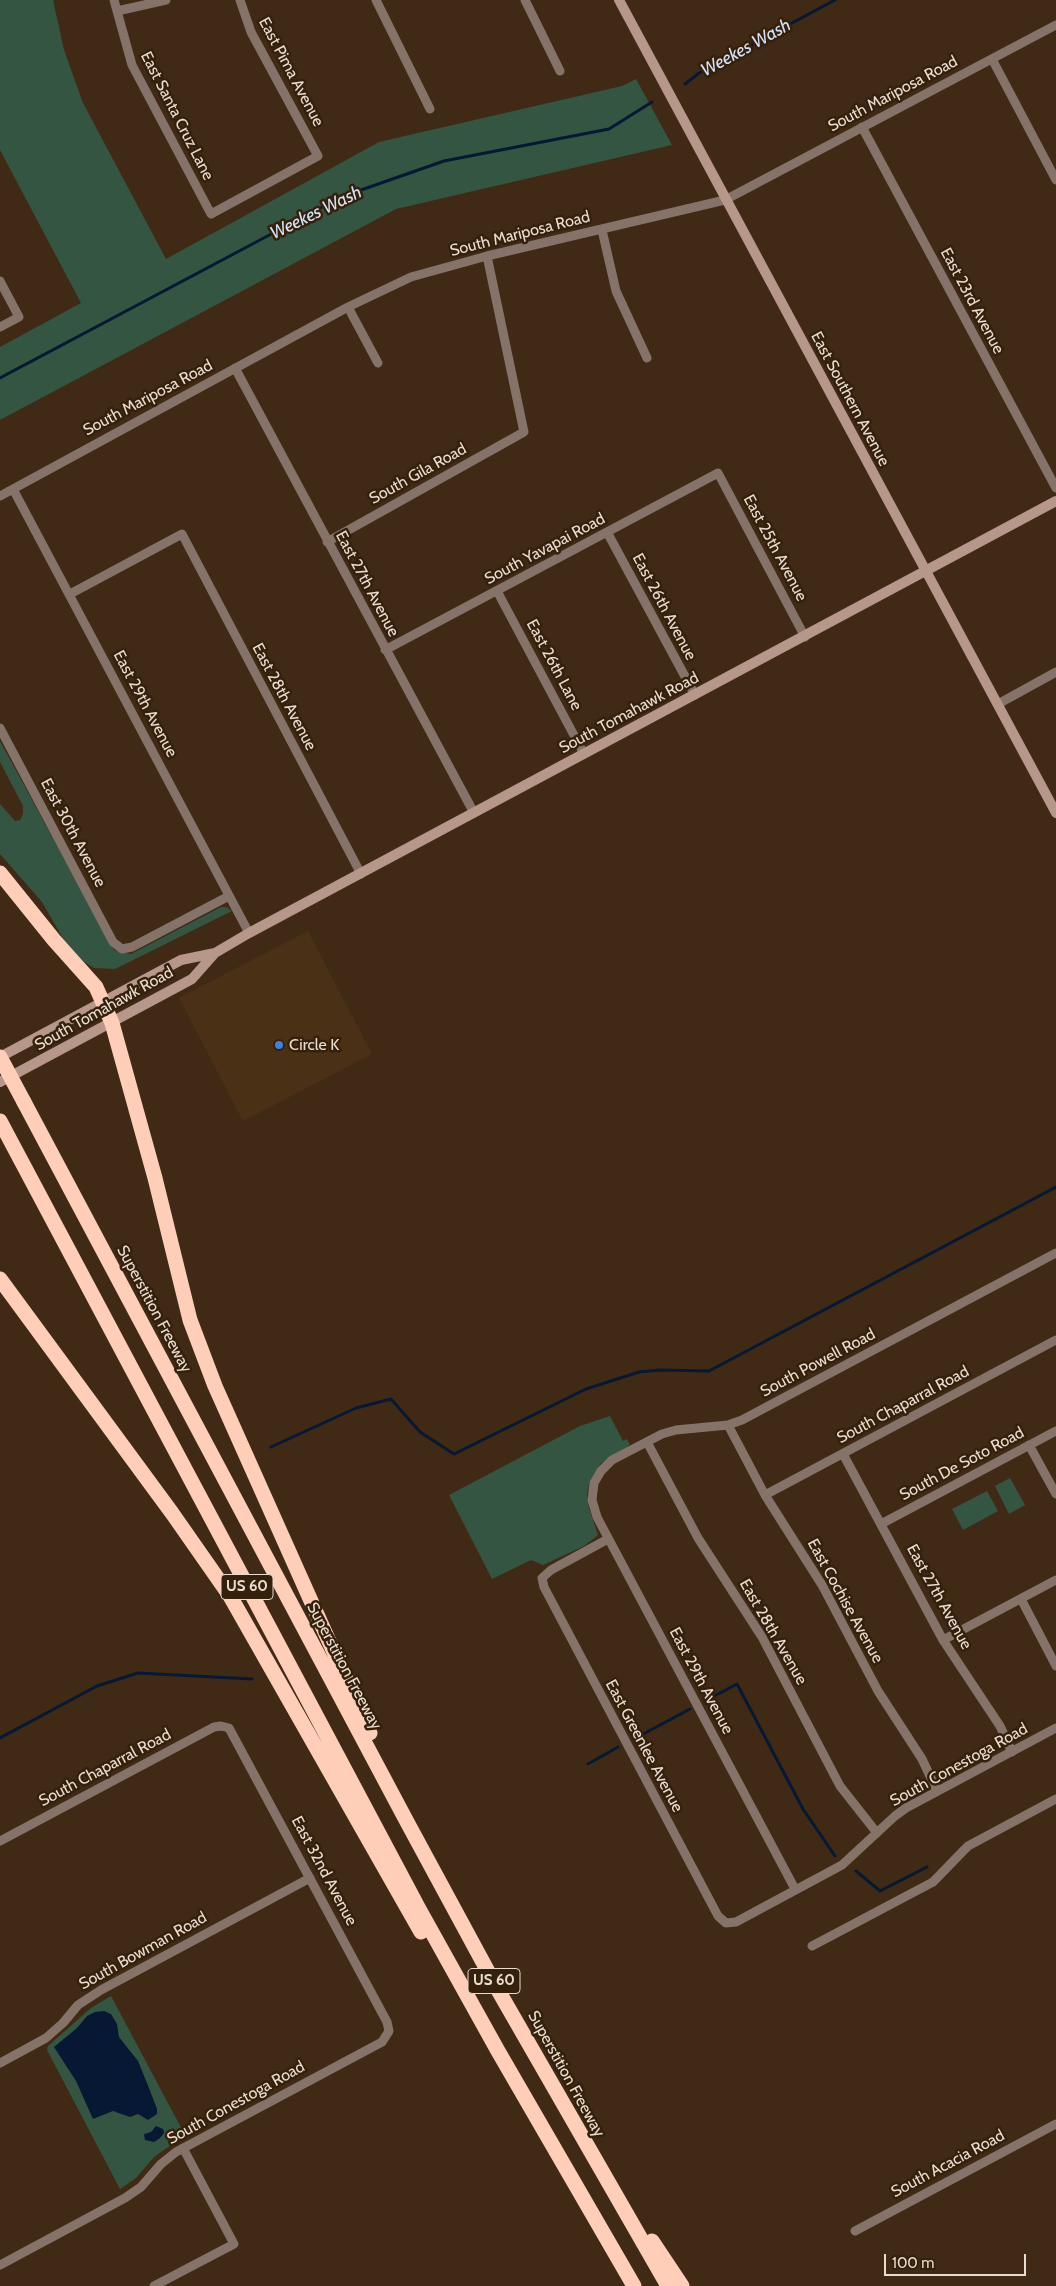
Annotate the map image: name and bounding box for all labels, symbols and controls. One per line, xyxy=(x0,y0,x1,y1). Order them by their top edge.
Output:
street label: East Pima Avenue xyxy=(254,14,328,130)
water label: Weekes Wash xyxy=(697,14,795,82)
street label: East Santa Cruz Lane xyxy=(136,48,218,184)
street label: South Mariposa Road xyxy=(825,52,961,136)
water label: Weekes Wash xyxy=(267,181,365,245)
street label: South Mariposa Road xyxy=(448,207,592,261)
street label: East 23rd Avenue xyxy=(936,245,1008,357)
street label: East Southern Avenue xyxy=(806,329,894,469)
street label: South Mariposa Road xyxy=(80,356,216,440)
street label: South Gila Road xyxy=(366,439,470,509)
street label: East 25th Avenue xyxy=(739,492,811,604)
street label: South Yavapai Road xyxy=(482,509,608,589)
street label: East 27th Avenue xyxy=(331,528,403,640)
street label: East 26th Avenue xyxy=(628,550,700,664)
street label: East 26th Lane xyxy=(522,616,586,714)
street label: East 28th Avenue xyxy=(248,640,320,754)
street label: East 29th Avenue xyxy=(109,647,181,761)
street label: South Tomahawk Road xyxy=(556,668,702,758)
street label: East 30th Avenue xyxy=(36,775,110,891)
street label: South Tomahawk Road xyxy=(31,963,177,1055)
place label: Circle K xyxy=(289,1035,339,1055)
marker: Circle K xyxy=(273,1039,285,1051)
street label: Superstition Freeway xyxy=(112,1242,196,1376)
street label: South Powell Road xyxy=(757,1325,879,1401)
street label: South Chaparral Road xyxy=(834,1362,972,1448)
street label: South De Soto Road xyxy=(897,1423,1027,1505)
street label: East Cochise Avenue xyxy=(803,1536,887,1666)
street label: East 27th Avenue xyxy=(902,1541,976,1653)
road number: US 60 xyxy=(221,1574,273,1600)
street label: East 28th Avenue xyxy=(735,1576,811,1688)
street label: Superstition Freeway xyxy=(302,1599,386,1733)
street label: East 29th Avenue xyxy=(665,1624,737,1738)
street label: East Greenlee Avenue xyxy=(601,1676,687,1816)
street label: South Conestoga Road xyxy=(887,1719,1031,1811)
street label: South Chaparral Road xyxy=(36,1725,174,1811)
street label: East 32nd Avenue xyxy=(287,1813,361,1929)
street label: South Bowman Road xyxy=(76,1908,210,1994)
road number: US 60 xyxy=(468,1968,520,1994)
street label: Superstition Freeway xyxy=(523,2008,609,2140)
street label: South Conestoga Road xyxy=(164,2057,308,2149)
street label: South Acacia Road xyxy=(888,2126,1008,2202)
scale bar xyxy=(886,2244,1028,2276)
text: 100 m xyxy=(892,2254,934,2272)

